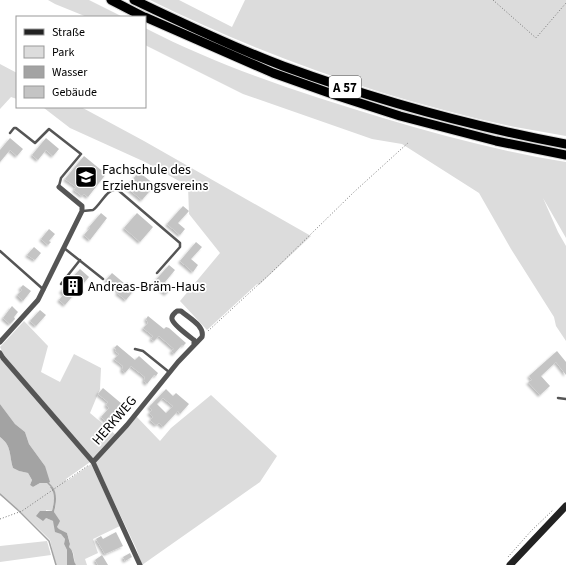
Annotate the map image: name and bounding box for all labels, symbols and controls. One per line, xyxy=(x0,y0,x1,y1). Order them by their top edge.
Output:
legend xyxy=(16,16,146,108)
text: Straße xyxy=(52,24,85,41)
text: Park xyxy=(52,44,74,61)
text: Wasser xyxy=(52,64,88,81)
road number: A 57 xyxy=(329,76,361,98)
text: Gebäude xyxy=(52,84,97,101)
place label: Fachschule des Erziehungsvereins xyxy=(102,160,209,196)
school or university icon: Fachschule des Erziehungsvereins xyxy=(73,164,99,190)
building icon: Andreas-Bräm-Haus xyxy=(60,273,86,299)
place label: Andreas-Bräm-Haus xyxy=(88,277,205,297)
street label: HERKWEG xyxy=(88,392,142,450)

